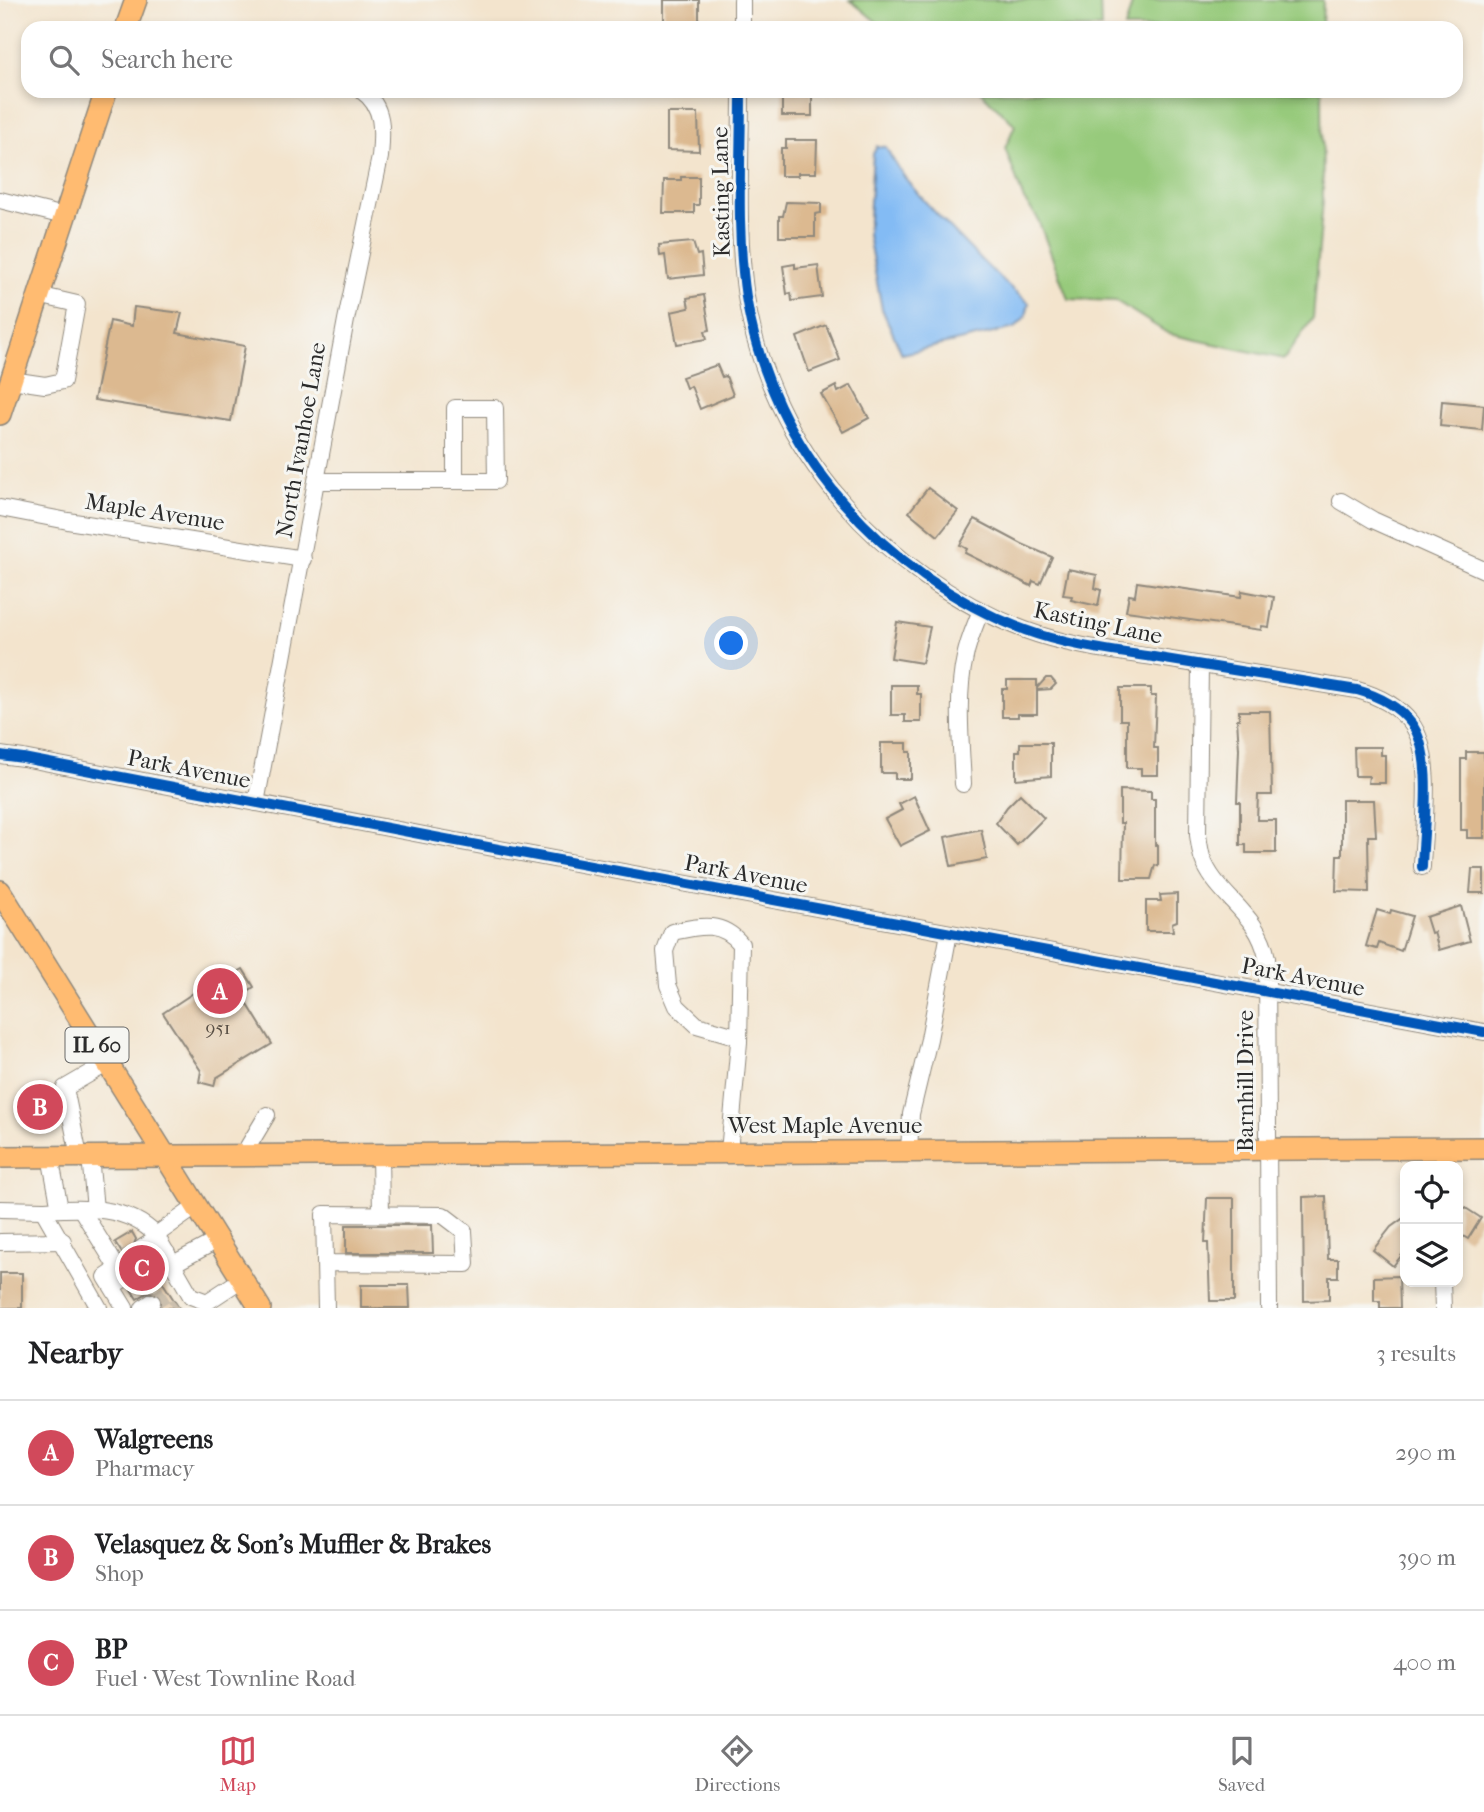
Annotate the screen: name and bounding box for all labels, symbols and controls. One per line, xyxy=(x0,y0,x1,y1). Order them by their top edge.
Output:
search box xyxy=(21,21,1463,98)
icon: search xyxy=(45,41,83,79)
text: Search here xyxy=(101,44,233,75)
street label: Kasting Lane xyxy=(706,126,736,258)
street label: North Ivanhoe Lane xyxy=(270,340,332,540)
street label: Maple Avenue xyxy=(83,488,227,536)
street label: Kasting Lane xyxy=(1031,596,1165,650)
your location xyxy=(714,626,748,660)
street label: Park Avenue xyxy=(125,744,253,794)
street label: Park Avenue xyxy=(682,849,810,899)
street label: Park Avenue xyxy=(1239,952,1367,1002)
pin: A xyxy=(197,965,243,1017)
street label: Barnhill Drive xyxy=(1232,1010,1259,1152)
house number: 951 xyxy=(206,1017,230,1039)
road number: IL 60 xyxy=(66,1028,128,1062)
pin: B xyxy=(17,1081,63,1133)
street label: West Maple Avenue xyxy=(727,1112,922,1139)
map controls xyxy=(1400,1161,1463,1287)
button: locate xyxy=(1400,1161,1463,1224)
button: layers xyxy=(1400,1224,1463,1287)
pin: C xyxy=(119,1242,165,1294)
text: Nearby xyxy=(28,1336,123,1371)
text: 3 results xyxy=(1376,1340,1456,1367)
text: Walgreens xyxy=(95,1424,213,1455)
text: A xyxy=(44,1439,58,1466)
text: 290 m xyxy=(1395,1439,1456,1466)
text: Pharmacy xyxy=(95,1455,194,1482)
text: Velasquez & Son's Muffler & Brakes xyxy=(95,1529,491,1560)
text: B xyxy=(44,1544,58,1571)
text: 390 m xyxy=(1398,1544,1456,1571)
text: Shop xyxy=(95,1560,144,1587)
text: BP xyxy=(95,1634,127,1665)
text: C xyxy=(43,1649,59,1676)
text: 400 m xyxy=(1393,1649,1456,1676)
text: Fuel · West Townline Road xyxy=(95,1665,355,1692)
tab: Map xyxy=(219,1732,257,1796)
tab: Directions xyxy=(695,1732,780,1796)
tab: Saved xyxy=(1218,1732,1265,1796)

